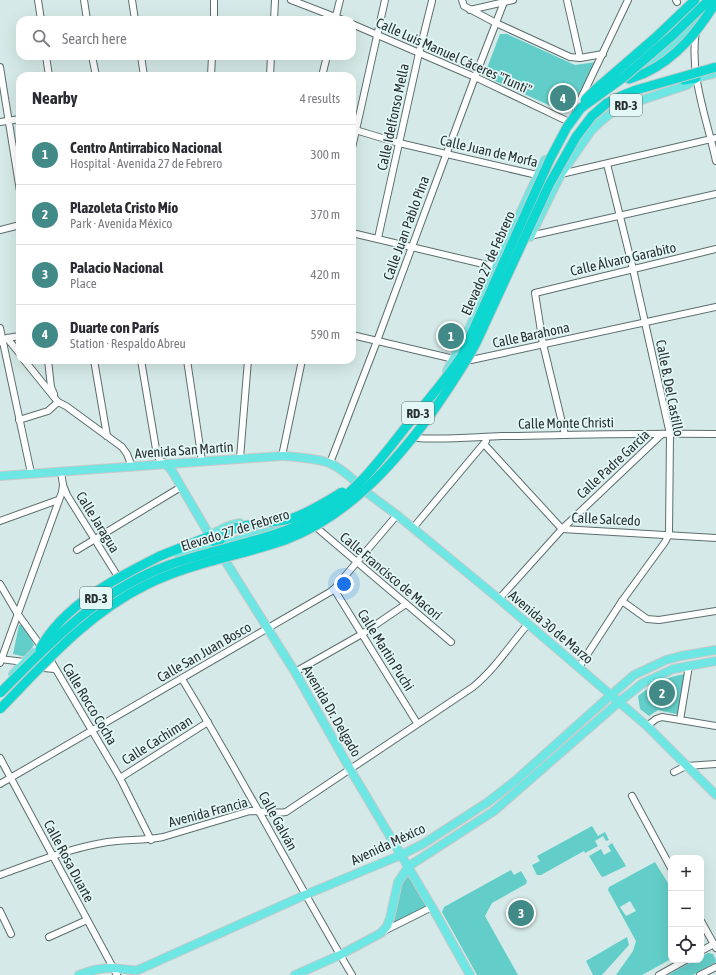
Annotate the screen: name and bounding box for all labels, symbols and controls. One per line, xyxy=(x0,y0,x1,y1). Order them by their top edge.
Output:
street label: Calle Luis Manuel Cáceres "Tunti" xyxy=(373,14,535,98)
search box xyxy=(16,16,356,60)
icon: search xyxy=(30,27,52,49)
text: Search here xyxy=(62,30,127,47)
street label: Calle Idelfonso Mella xyxy=(374,62,412,172)
pin: 4 xyxy=(550,83,576,113)
text: Nearby xyxy=(32,88,78,108)
text: 4 results xyxy=(300,91,340,106)
road number: RD-3 xyxy=(610,94,642,116)
street label: Calle Juan de Morfa xyxy=(438,132,540,170)
text: Centro Antirrabico Nacional xyxy=(70,139,222,156)
text: 1 xyxy=(42,147,48,162)
text: 300 m xyxy=(311,147,340,162)
text: Hospital · Avenida 27 de Febrero xyxy=(70,156,222,171)
street label: Calle Juan Pablo Pina xyxy=(380,174,432,282)
text: Plazoleta Cristo Mío xyxy=(70,199,178,216)
text: 2 xyxy=(42,207,48,222)
text: 370 m xyxy=(311,207,340,222)
street label: Elevado 27 de Febrero xyxy=(458,208,518,318)
text: Park · Avenida México xyxy=(70,216,172,231)
street label: Calle Álvaro Garabito xyxy=(568,239,678,279)
text: Palacio Nacional xyxy=(70,259,163,276)
text: 3 xyxy=(42,267,48,282)
text: 420 m xyxy=(311,267,340,282)
text: Place xyxy=(70,276,97,291)
text: Duarte con París xyxy=(70,319,159,336)
street label: Calle Barahona xyxy=(491,319,571,351)
pin: 1 xyxy=(438,321,464,351)
text: 4 xyxy=(42,327,48,342)
text: 590 m xyxy=(311,327,340,342)
text: Station · Respaldo Abreu xyxy=(70,336,186,351)
street label: Calle B. Del Castillo xyxy=(653,338,687,438)
road number: RD-3 xyxy=(402,402,434,424)
street label: Calle Monte Christi xyxy=(518,414,614,432)
street label: Calle Padre Garcia xyxy=(573,426,653,502)
street label: Avenida San Martín xyxy=(134,439,234,461)
street label: Calle Jaragua xyxy=(73,488,123,556)
street label: Elevado 27 de Febrero xyxy=(179,506,291,554)
street label: Calle Salcedo xyxy=(571,509,641,529)
street label: Calle Francisco de Macorí xyxy=(337,529,445,623)
your location xyxy=(334,574,354,594)
road number: RD-3 xyxy=(80,587,112,609)
street label: Avenida 30 de Marzo xyxy=(505,587,597,667)
street label: Calle Martin Puchi xyxy=(355,606,417,694)
street label: Calle San Juan Bosco xyxy=(154,619,254,685)
street label: Calle Rocco Cocha xyxy=(59,660,121,748)
street label: Avenida Dr. Delgado xyxy=(299,662,365,760)
pin: 2 xyxy=(649,678,675,708)
street label: Calle Cachiman xyxy=(119,712,195,768)
street label: Calle Galván xyxy=(255,789,301,853)
street label: Avenida Francia xyxy=(167,794,249,830)
street label: Calle Rosa Duarte xyxy=(41,817,97,905)
street label: Avenida México xyxy=(348,820,428,868)
map controls xyxy=(668,855,704,963)
button: + xyxy=(668,855,704,891)
button: − xyxy=(668,891,704,927)
pin: 3 xyxy=(508,898,534,928)
button: locate xyxy=(668,927,704,963)

